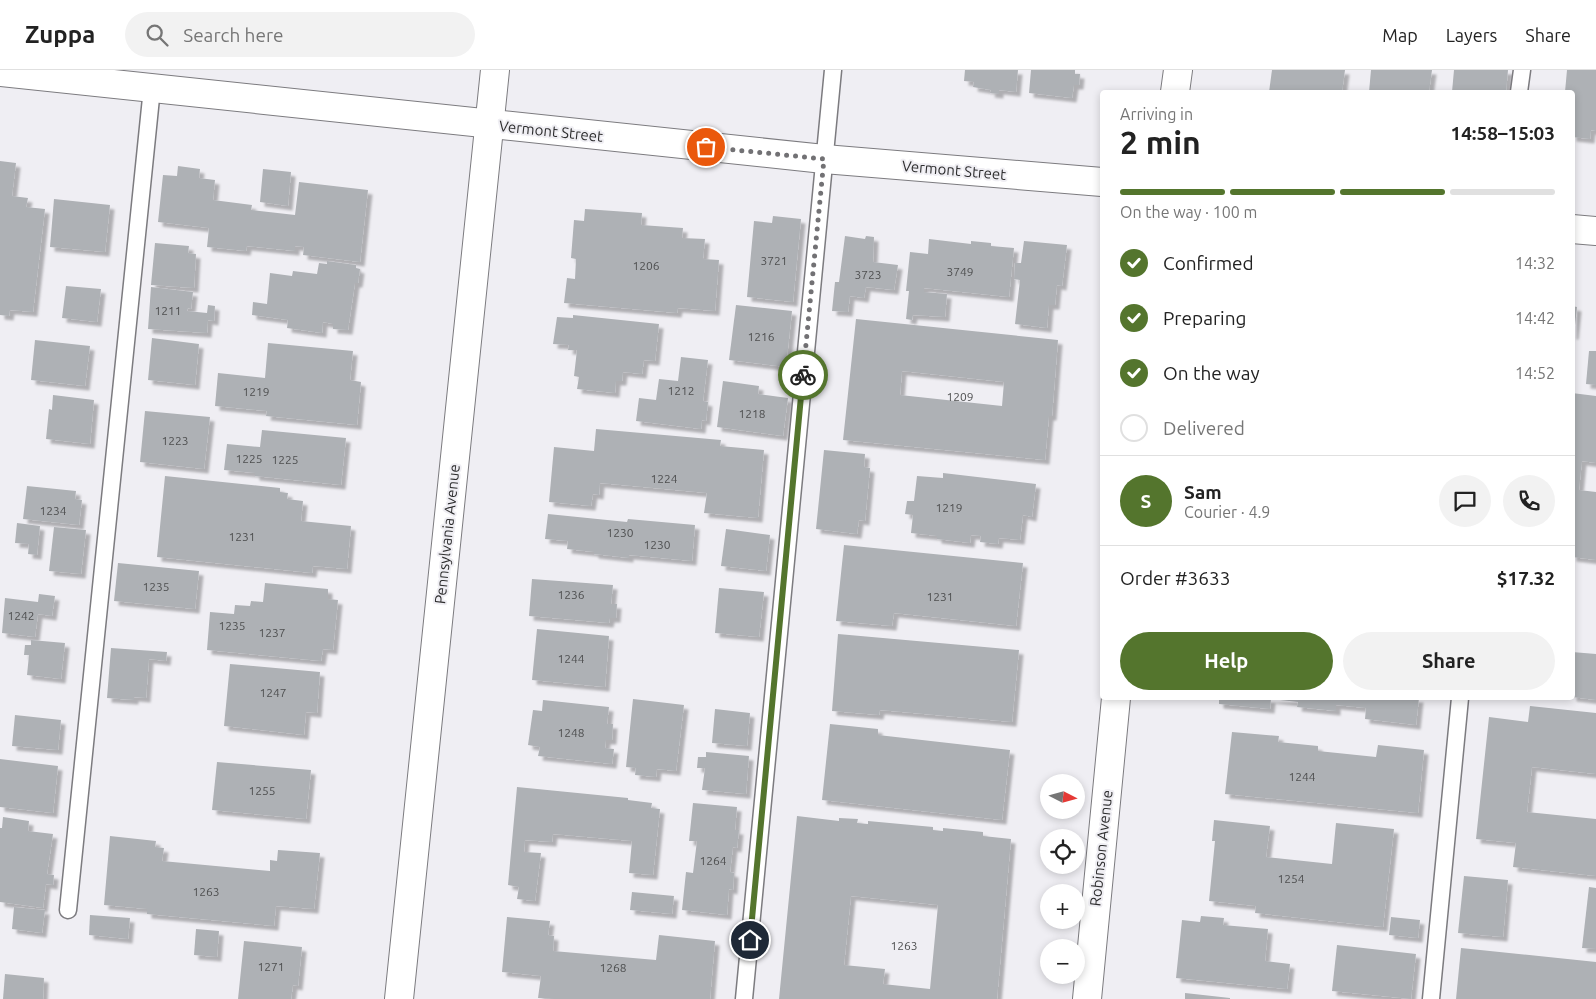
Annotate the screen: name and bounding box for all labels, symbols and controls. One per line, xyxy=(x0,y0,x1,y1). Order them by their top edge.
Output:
search box xyxy=(125,12,475,57)
text: Zuppa xyxy=(25,21,95,48)
icon: search xyxy=(143,21,171,49)
text: Search here xyxy=(183,24,284,46)
text: Map xyxy=(1382,25,1418,45)
text: Layers xyxy=(1446,25,1497,45)
text: Share xyxy=(1525,25,1571,45)
text: Arriving in xyxy=(1120,105,1193,123)
street label: Vermont Street xyxy=(498,117,604,145)
text: 14:58–15:03 xyxy=(1450,122,1555,144)
text: 2 min xyxy=(1120,124,1201,160)
pin xyxy=(685,126,727,168)
icon: bag xyxy=(692,133,720,161)
street label: Vermont Street xyxy=(901,157,1007,183)
text: On the way · 100 m xyxy=(1120,203,1257,221)
icon: check xyxy=(1120,249,1148,277)
text: Confirmed xyxy=(1163,252,1254,274)
house number: 3721 xyxy=(760,254,788,267)
text: 14:32 xyxy=(1515,254,1555,272)
house number: 1206 xyxy=(632,259,660,272)
house number: 3749 xyxy=(946,265,974,278)
house number: 3723 xyxy=(854,268,882,281)
house number: 1211 xyxy=(154,304,182,317)
icon: check xyxy=(1120,304,1148,332)
text: Preparing xyxy=(1163,307,1247,329)
text: 14:42 xyxy=(1515,309,1555,327)
house number: 1216 xyxy=(747,330,775,343)
courier xyxy=(778,350,828,400)
icon: check xyxy=(1120,359,1148,387)
icon: bike xyxy=(789,361,817,389)
text: On the way xyxy=(1163,362,1260,384)
text: 14:52 xyxy=(1515,364,1555,382)
house number: 1212 xyxy=(667,384,695,397)
house number: 1219 xyxy=(242,385,270,398)
house number: 1209 xyxy=(946,390,974,403)
house number: 1218 xyxy=(738,407,766,420)
text: Delivered xyxy=(1163,417,1245,439)
house number: 1223 xyxy=(161,434,189,447)
house number: 1225 xyxy=(235,452,263,465)
house number: 1225 xyxy=(271,453,299,466)
street label: Pennsylvania Avenue xyxy=(431,463,463,605)
house number: 1224 xyxy=(650,472,678,485)
button: chat xyxy=(1439,475,1491,527)
button: phone xyxy=(1503,475,1555,527)
text: Sam xyxy=(1184,481,1222,503)
text: S xyxy=(1141,490,1151,512)
house number: 1219 xyxy=(935,501,963,514)
text: Courier · 4.9 xyxy=(1184,503,1270,521)
house number: 1234 xyxy=(39,504,67,517)
house number: 1230 xyxy=(606,526,634,539)
house number: 1231 xyxy=(228,530,256,543)
house number: 1230 xyxy=(643,538,671,551)
text: Order #3633 xyxy=(1120,567,1230,589)
text: $17.32 xyxy=(1497,567,1555,589)
house number: 1235 xyxy=(142,580,170,593)
house number: 1236 xyxy=(557,588,585,601)
house number: 1231 xyxy=(926,590,954,603)
house number: 1242 xyxy=(7,609,35,622)
house number: 1235 xyxy=(218,619,246,632)
house number: 1237 xyxy=(258,626,286,639)
button: Help xyxy=(1120,632,1333,690)
button: Share xyxy=(1343,632,1555,690)
house number: 1244 xyxy=(557,652,585,665)
house number: 1247 xyxy=(259,686,287,699)
house number: 1248 xyxy=(557,726,585,739)
house number: 1244 xyxy=(1288,770,1316,783)
north arrow xyxy=(1040,774,1085,819)
map controls xyxy=(1040,774,1085,984)
house number: 1255 xyxy=(248,784,276,797)
street label: Robinson Avenue xyxy=(1086,789,1116,907)
button: locate xyxy=(1040,829,1085,874)
house number: 1264 xyxy=(699,854,727,867)
house number: 1254 xyxy=(1277,872,1305,885)
button: + xyxy=(1040,884,1085,929)
house number: 1263 xyxy=(192,885,220,898)
pin xyxy=(729,919,771,961)
icon: home xyxy=(736,926,764,954)
house number: 1263 xyxy=(890,939,918,952)
button: − xyxy=(1040,939,1085,984)
house number: 1271 xyxy=(257,960,285,973)
house number: 1268 xyxy=(599,961,627,974)

